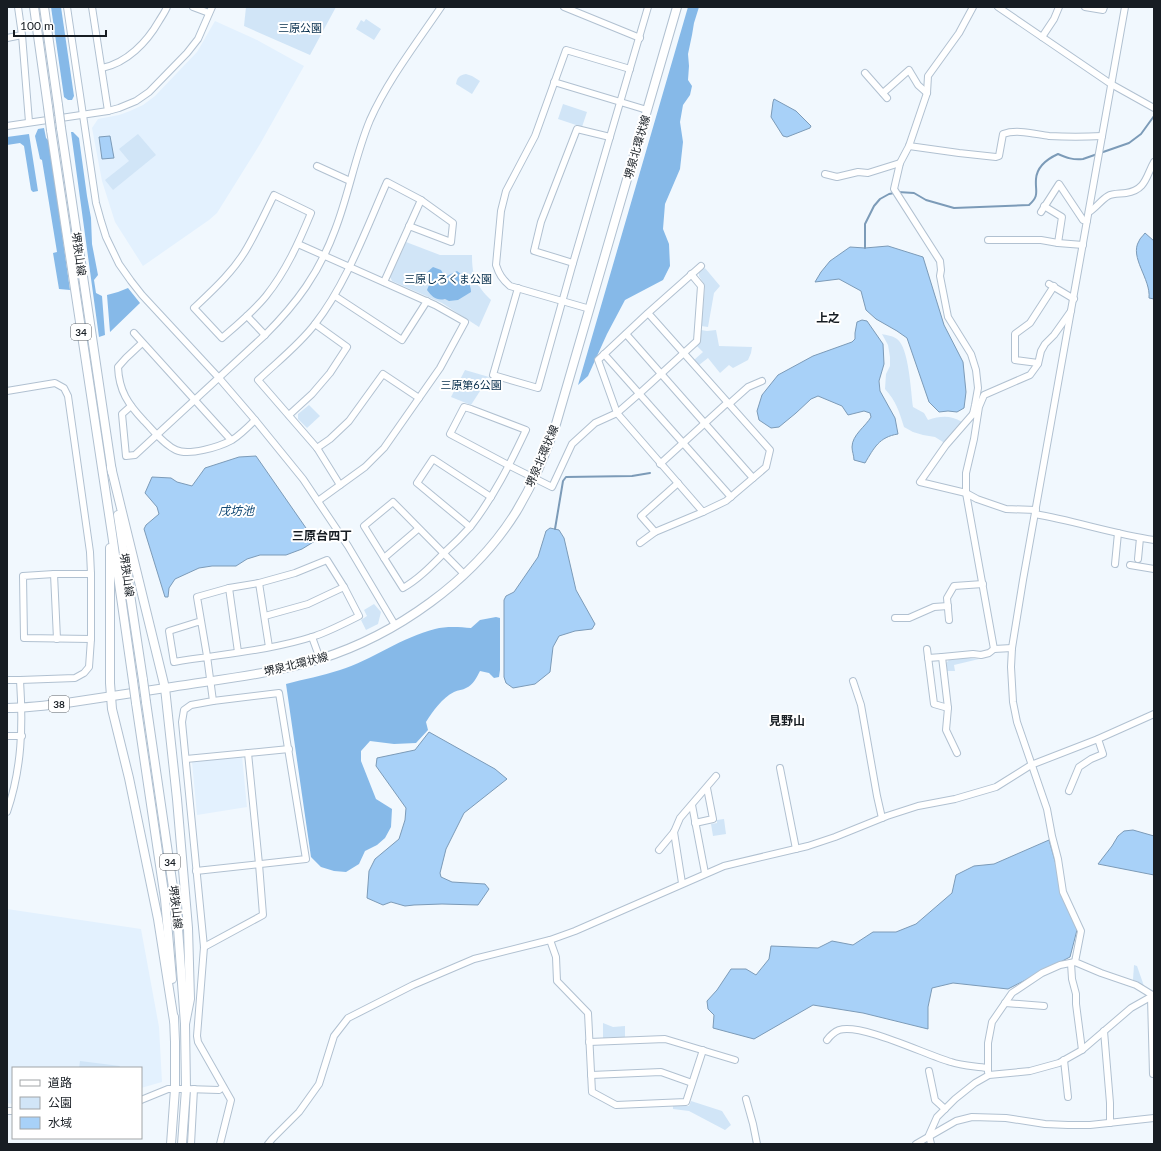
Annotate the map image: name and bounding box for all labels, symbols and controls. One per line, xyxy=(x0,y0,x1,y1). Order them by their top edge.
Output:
scale bar xyxy=(14,12,106,38)
text: 100 m xyxy=(20,18,54,33)
park label: 三原公園 xyxy=(278,21,322,34)
street label: 堺泉北環状線 xyxy=(621,113,652,180)
street label: 堺狭山線 xyxy=(70,231,89,277)
park label: 三原しろくま公園 xyxy=(404,272,492,285)
district label: 上之 xyxy=(816,310,840,325)
road number: 34 xyxy=(71,324,91,340)
park label: 三原第6公園 xyxy=(440,378,502,391)
street label: 堺泉北環状線 xyxy=(523,423,560,489)
water label: 戌坊池 xyxy=(218,503,255,518)
district label: 三原台四丁 xyxy=(292,528,352,543)
street label: 堺狭山線 xyxy=(118,552,137,598)
street label: 堺泉北環状線 xyxy=(262,649,329,678)
road number: 38 xyxy=(49,696,69,712)
district label: 見野山 xyxy=(769,713,805,728)
road number: 34 xyxy=(160,854,180,870)
street label: 堺狭山線 xyxy=(167,884,186,930)
legend xyxy=(12,1067,142,1139)
text: 道路 xyxy=(48,1075,72,1090)
text: 公園 xyxy=(48,1095,72,1110)
text: 水域 xyxy=(48,1115,72,1130)

